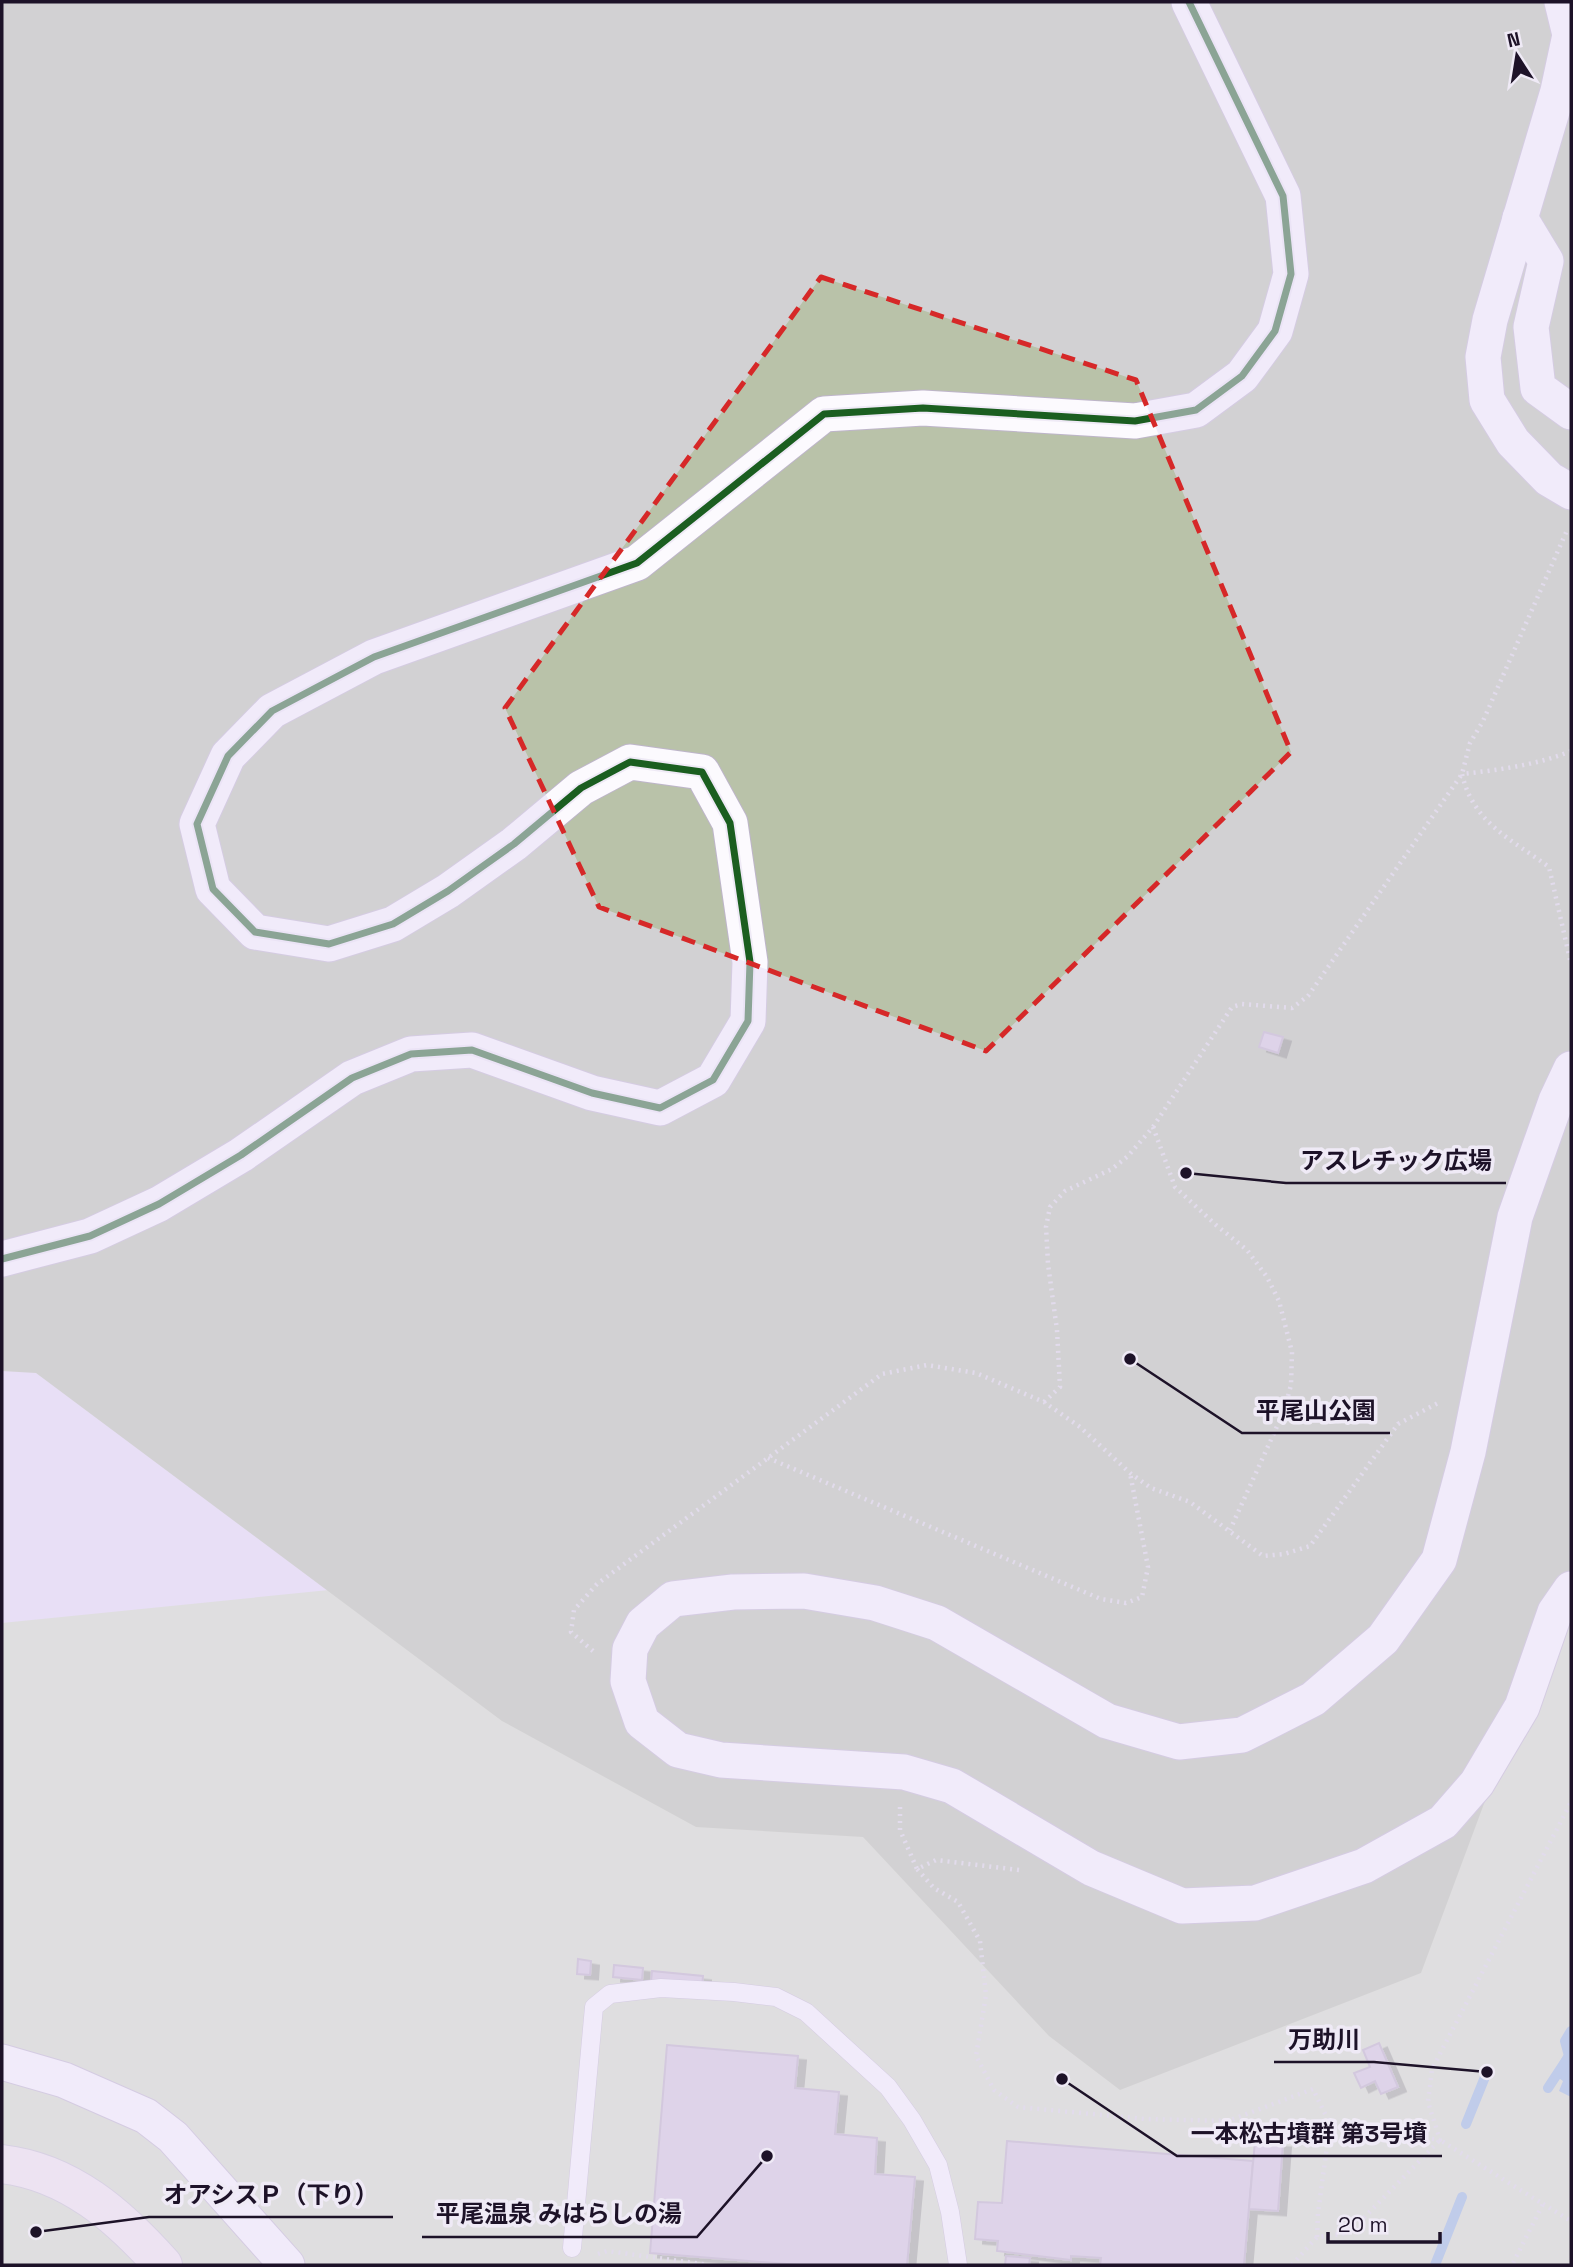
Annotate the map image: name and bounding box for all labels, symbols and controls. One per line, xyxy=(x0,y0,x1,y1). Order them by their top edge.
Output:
north arrow xyxy=(1482,21,1552,91)
text: N xyxy=(1505,26,1522,53)
callout: アスレチック広場 xyxy=(1286,1138,1506,1183)
text: アスレチック広場 xyxy=(1300,1145,1492,1176)
callout: 平尾山公園 xyxy=(1242,1388,1390,1433)
text: 平尾山公園 xyxy=(1256,1395,1376,1426)
callout: 万助川 xyxy=(1274,2017,1374,2062)
text: 万助川 xyxy=(1288,2024,1360,2055)
callout: 一本松古墳群 第3号墳 xyxy=(1177,2111,1442,2156)
text: 一本松古墳群 第3号墳 xyxy=(1191,2118,1427,2149)
callout: オアシスＰ（下り） xyxy=(149,2172,393,2217)
text: オアシスＰ（下り） xyxy=(163,2179,379,2210)
callout: 平尾温泉 みはらしの湯 xyxy=(422,2192,697,2237)
text: 平尾温泉 みはらしの湯 xyxy=(436,2198,682,2229)
scale bar xyxy=(1328,2200,1440,2244)
text: 20 m xyxy=(1338,2211,1388,2238)

